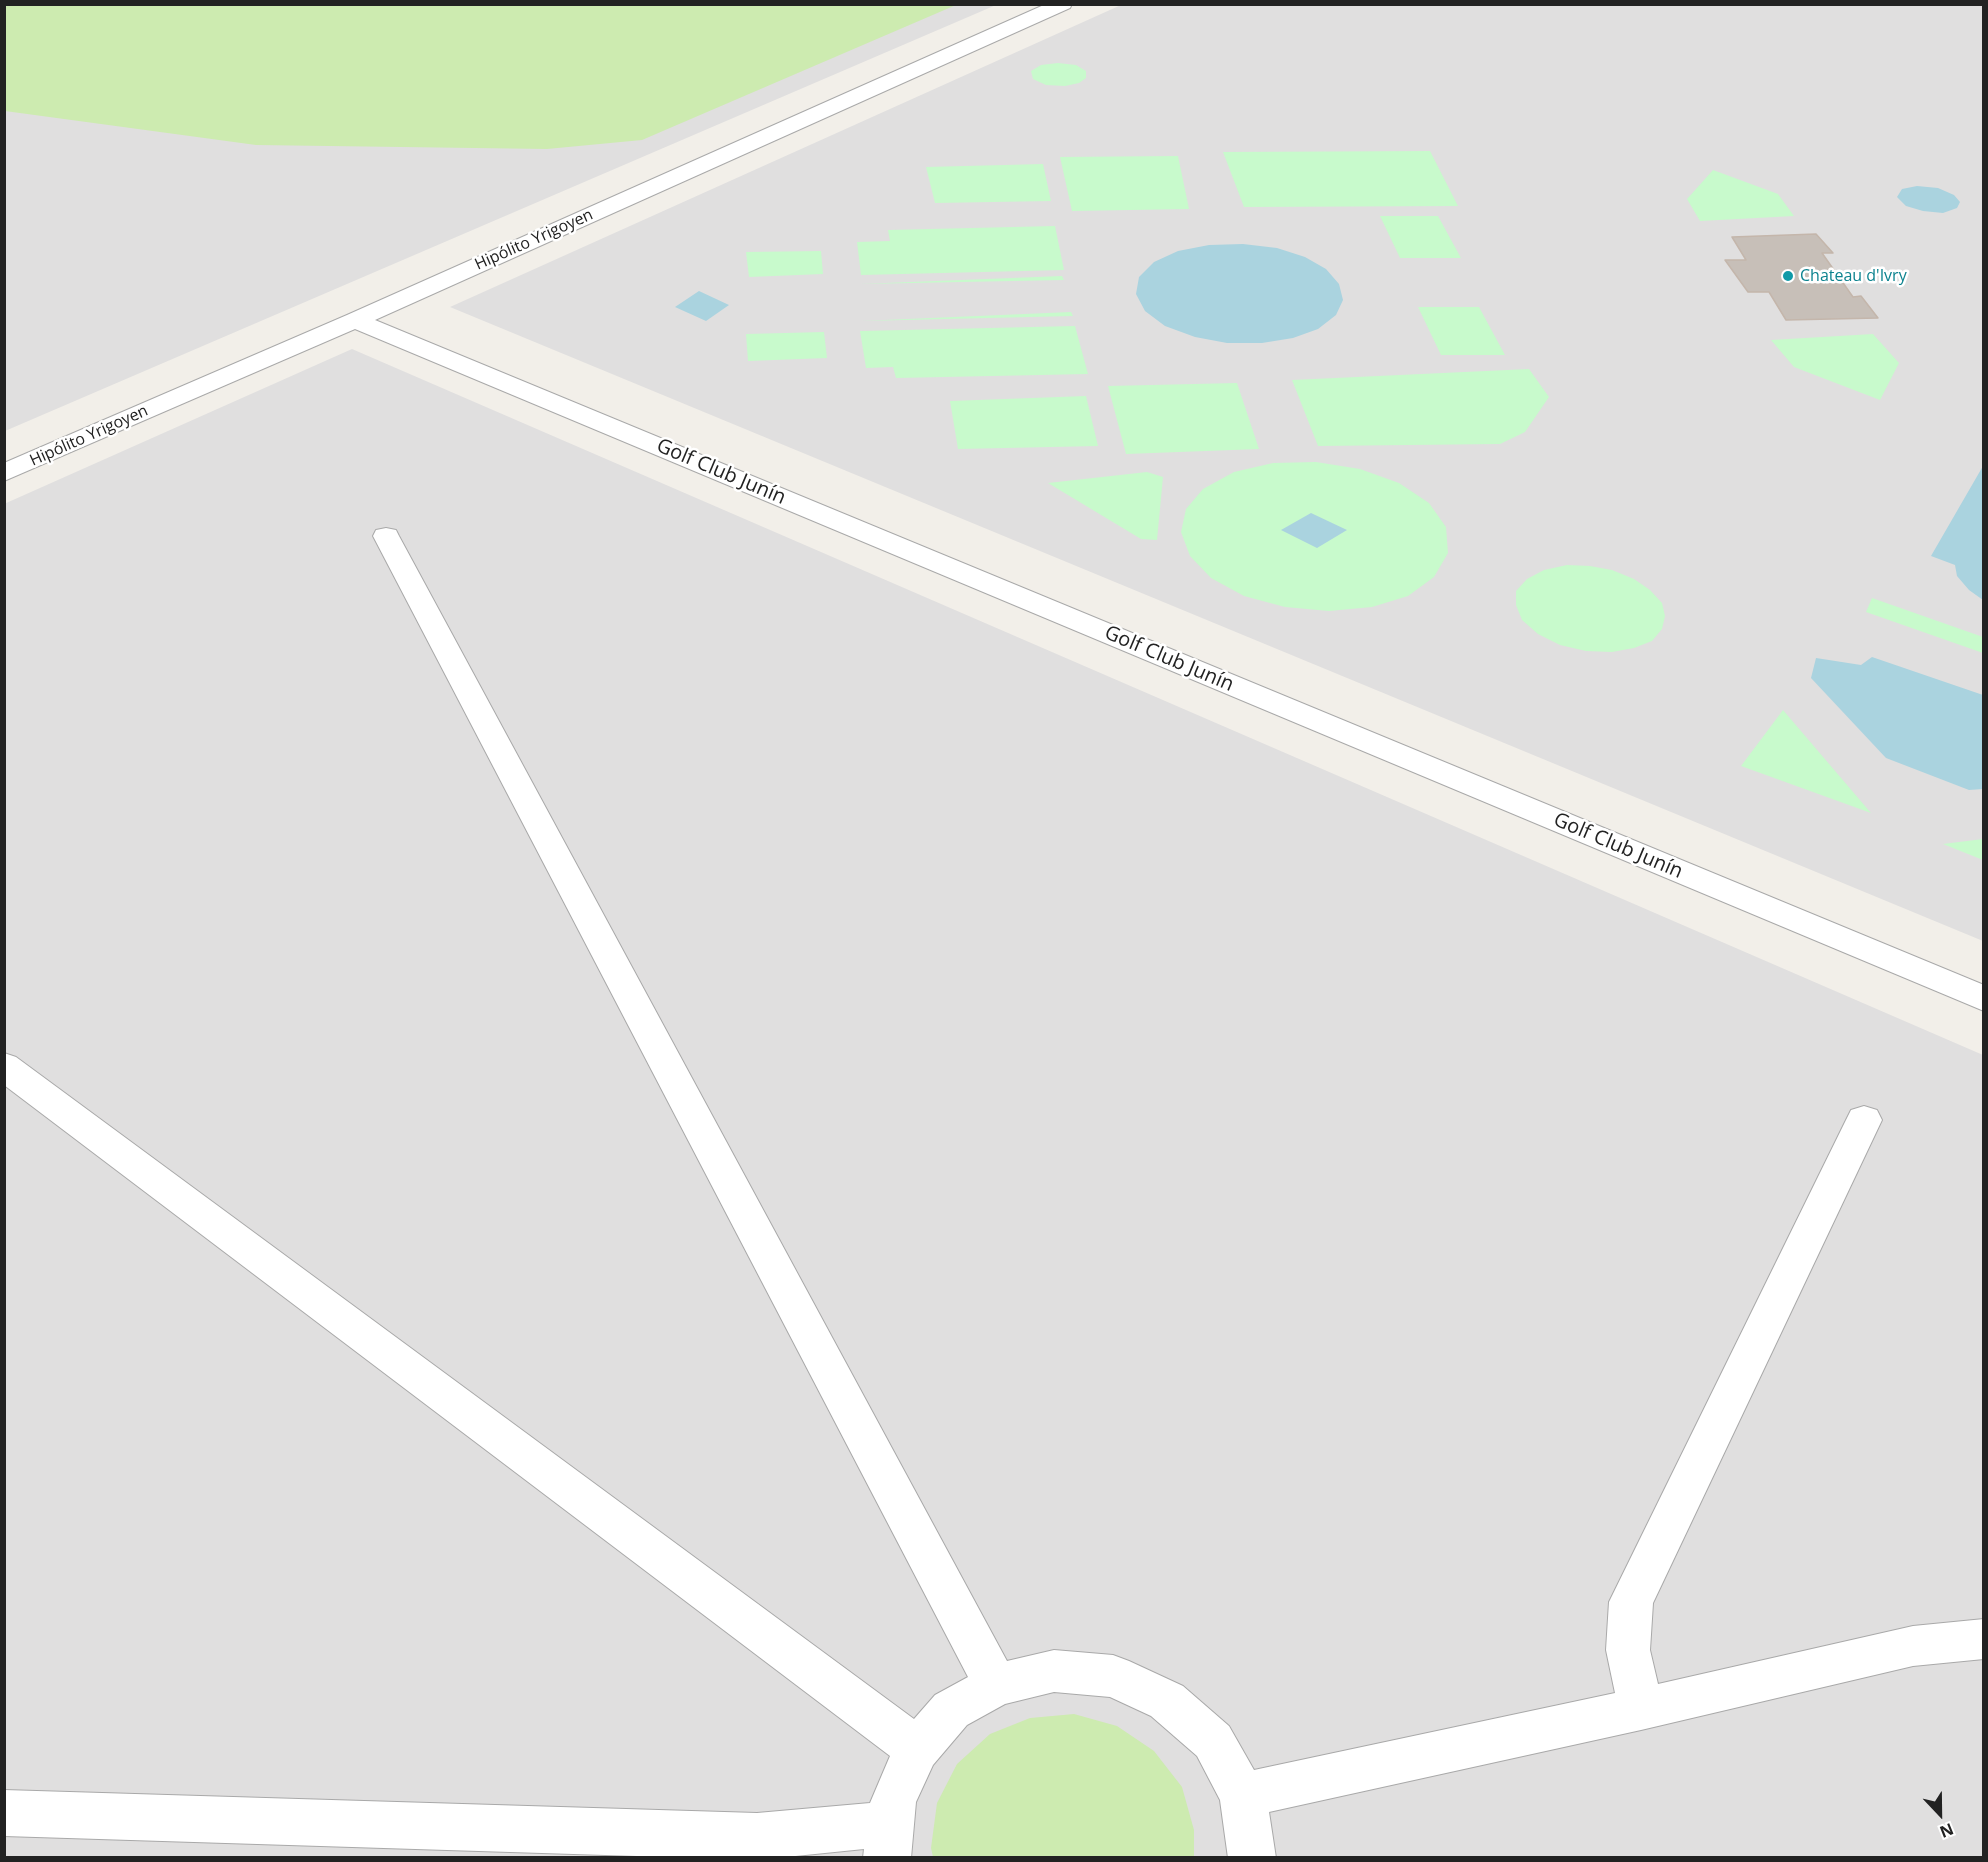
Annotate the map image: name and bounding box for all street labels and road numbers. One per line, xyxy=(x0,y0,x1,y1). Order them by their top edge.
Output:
street label: Hipólito Yrigoyen xyxy=(472,205,596,275)
street label: Hipólito Yrigoyen xyxy=(27,401,151,471)
street label: Golf Club Junín xyxy=(653,434,789,510)
street label: Golf Club Junín xyxy=(1101,621,1237,697)
street label: Golf Club Junín xyxy=(1550,808,1686,884)

